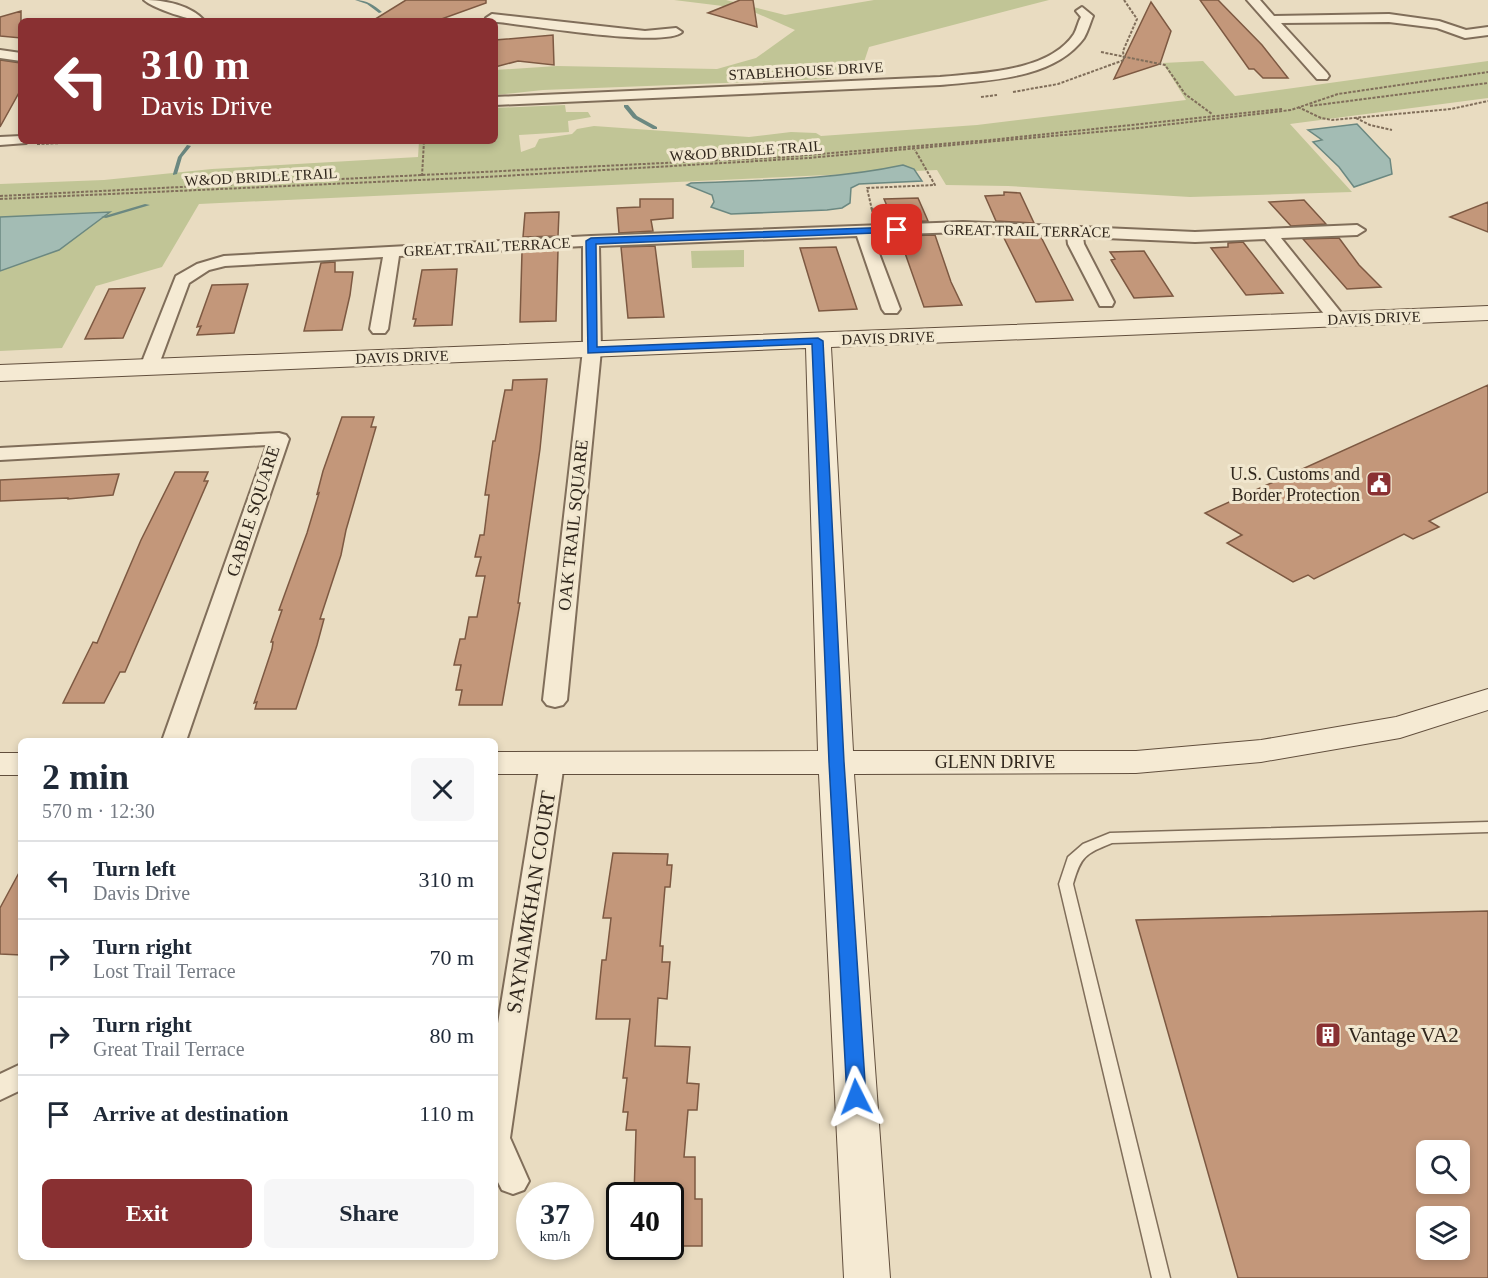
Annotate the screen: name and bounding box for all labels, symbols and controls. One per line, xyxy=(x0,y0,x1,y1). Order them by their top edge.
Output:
icon: left xyxy=(42,42,120,120)
text: 310 m xyxy=(141,42,250,88)
street label: STABLEHOUSE DRIVE xyxy=(728,59,884,83)
text: Davis Drive xyxy=(141,91,272,121)
street label: W&OD BRIDLE TRAIL xyxy=(669,138,823,164)
street label: W&OD BRIDLE TRAIL xyxy=(184,165,338,189)
pin xyxy=(871,204,922,255)
icon: arrive xyxy=(880,213,913,246)
street label: GREAT TRAIL TERRACE xyxy=(943,222,1111,240)
street label: GREAT TRAIL TERRACE xyxy=(403,235,571,259)
street label: DAVIS DRIVE xyxy=(1327,308,1421,328)
street label: DAVIS DRIVE xyxy=(841,328,935,348)
street label: DAVIS DRIVE xyxy=(355,347,449,367)
street label: OAK TRAIL SQUARE xyxy=(554,438,592,612)
street label: GABLE SQUARE xyxy=(222,443,284,579)
place label: U.S. Customs and Border Protection xyxy=(1230,464,1360,505)
public building icon: U.S. Customs and Border Protection xyxy=(1364,469,1394,499)
street label: GLENN DRIVE xyxy=(935,752,1055,772)
text: 2 min xyxy=(42,757,129,797)
button: close xyxy=(411,758,474,821)
street label: SAYNAMKHAN COURT xyxy=(502,789,560,1015)
text: 570 m · 12:30 xyxy=(42,800,155,822)
text: Turn left xyxy=(93,856,176,881)
icon: left xyxy=(42,864,75,897)
text: 310 m xyxy=(418,867,474,892)
text: Davis Drive xyxy=(93,882,190,904)
text: Turn right xyxy=(93,934,192,959)
icon: right xyxy=(42,942,75,975)
text: 70 m xyxy=(429,945,474,970)
text: Lost Trail Terrace xyxy=(93,960,236,982)
text: Turn right xyxy=(93,1012,192,1037)
icon: right xyxy=(42,1020,75,1053)
building icon: Vantage VA2 xyxy=(1313,1020,1343,1050)
text: 80 m xyxy=(429,1023,474,1048)
place label: Vantage VA2 xyxy=(1348,1023,1459,1047)
text: Great Trail Terrace xyxy=(93,1038,245,1060)
position arrow xyxy=(824,1065,888,1129)
icon: arrive xyxy=(42,1098,75,1131)
text: Arrive at destination xyxy=(93,1101,289,1126)
text: 110 m xyxy=(419,1101,474,1126)
map controls xyxy=(1416,1140,1470,1260)
button: search xyxy=(1416,1140,1470,1194)
button: Exit xyxy=(42,1179,252,1248)
button: Share xyxy=(264,1179,474,1248)
speed limit sign: 40 xyxy=(606,1182,684,1260)
text: 37 xyxy=(540,1197,570,1230)
button: layers xyxy=(1416,1206,1470,1260)
text: km/h xyxy=(540,1228,570,1244)

